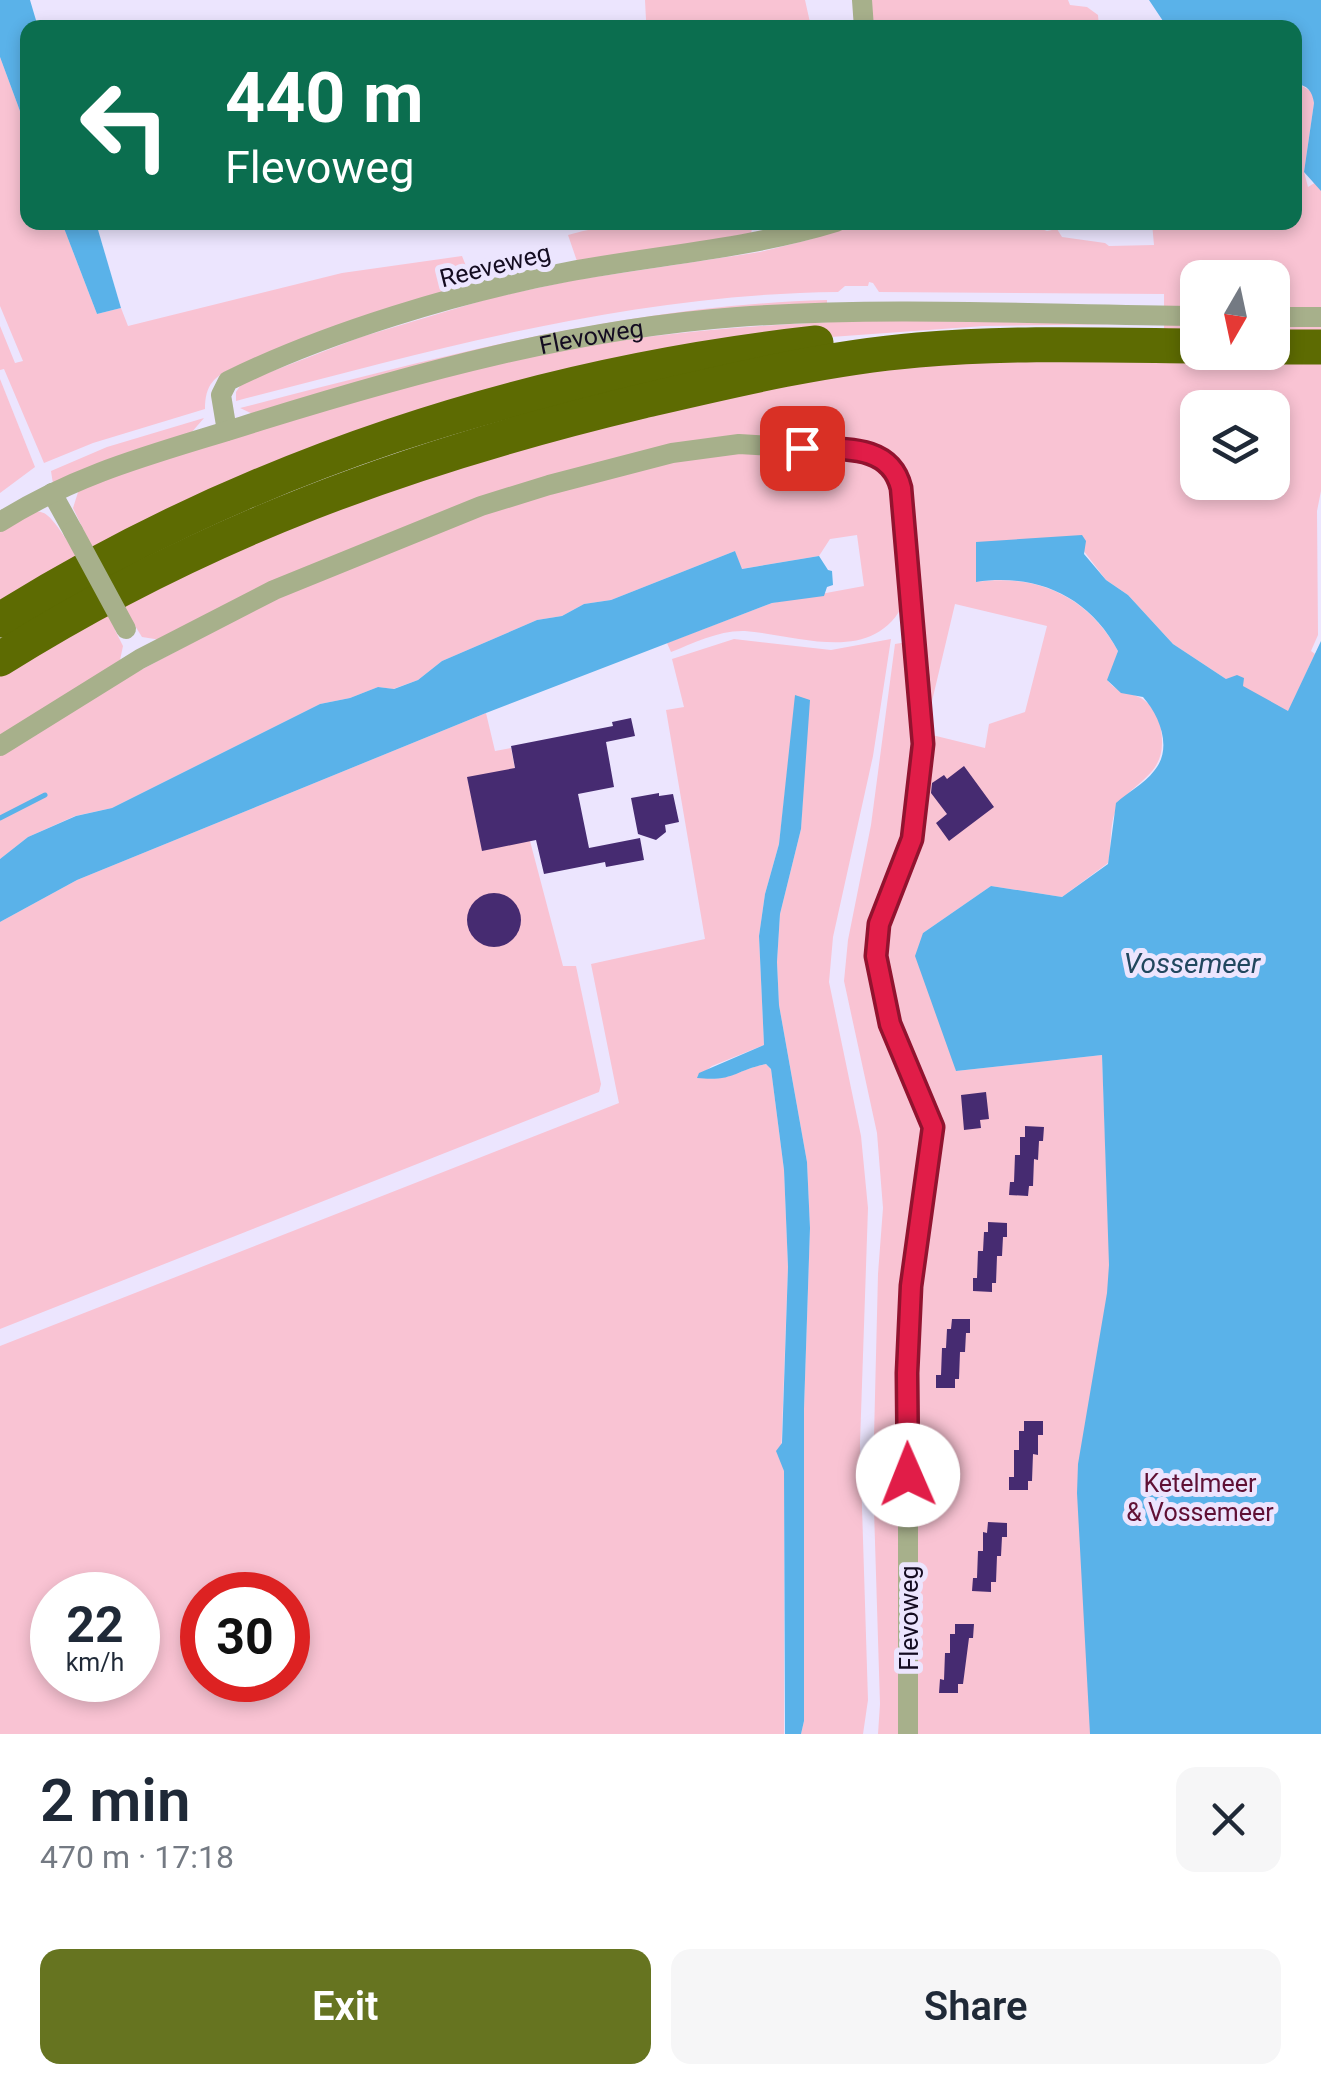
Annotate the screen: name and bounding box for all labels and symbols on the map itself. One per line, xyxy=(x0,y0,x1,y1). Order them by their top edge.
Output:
street label: Reeveweg xyxy=(437,238,553,293)
north arrow xyxy=(1180,260,1290,370)
street label: Flevoweg xyxy=(537,313,645,360)
pin xyxy=(760,406,845,491)
water label: Vossemeer xyxy=(1124,947,1261,980)
position arrow xyxy=(856,1423,960,1527)
park label: Ketelmeer & Vossemeer xyxy=(1126,1469,1274,1527)
street label: Flevoweg xyxy=(895,1565,924,1671)
speed limit sign: 30 xyxy=(180,1572,310,1702)

